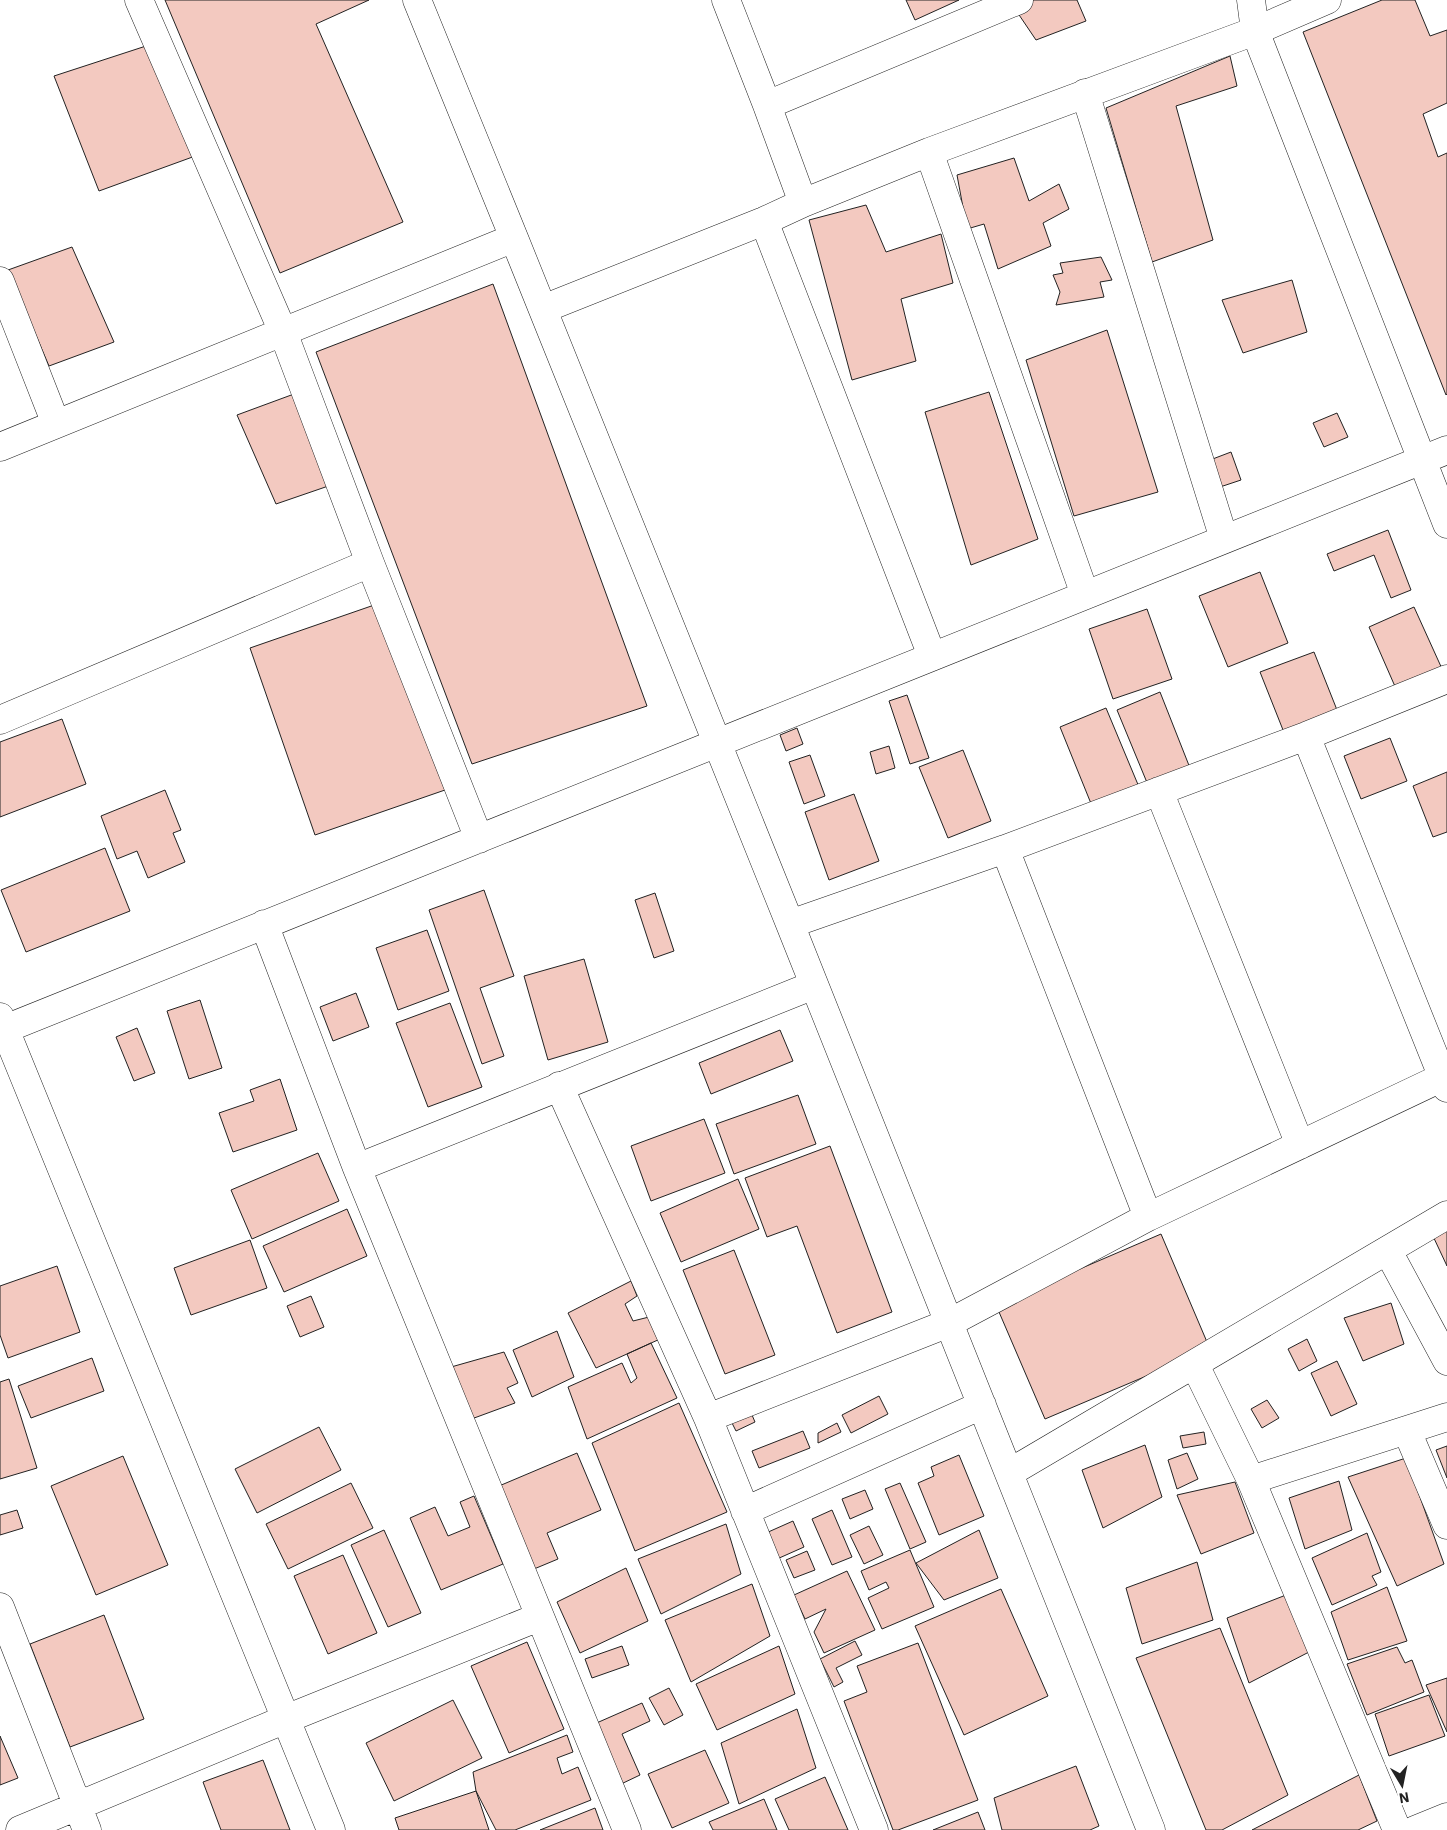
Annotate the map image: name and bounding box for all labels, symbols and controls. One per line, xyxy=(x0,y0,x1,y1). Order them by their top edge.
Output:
north arrow xyxy=(1377,1760,1427,1810)
text: N xyxy=(1398,1788,1411,1808)

